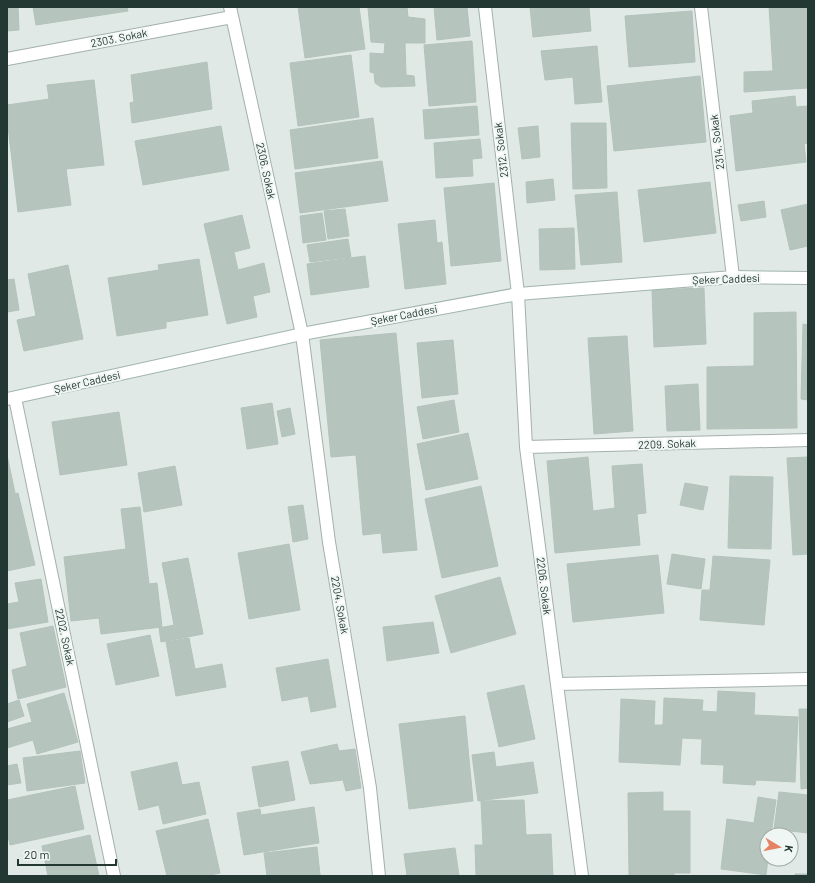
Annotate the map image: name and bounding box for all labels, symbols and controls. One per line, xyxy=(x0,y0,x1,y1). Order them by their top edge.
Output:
street label: 2303. Sokak xyxy=(89,26,149,49)
street label: 2314. Sokak xyxy=(707,113,726,170)
street label: 2312. Sokak xyxy=(491,121,510,178)
street label: 2306. Sokak xyxy=(254,141,279,201)
street label: Şeker Caddesi xyxy=(692,271,760,286)
street label: Şeker Caddesi xyxy=(369,302,439,327)
street label: Şeker Caddesi xyxy=(52,368,122,395)
street label: 2209. Sokak xyxy=(638,436,697,451)
street label: 2206. Sokak xyxy=(535,556,555,616)
street label: 2204. Sokak xyxy=(329,575,352,635)
street label: 2202. Sokak xyxy=(53,607,78,667)
north arrow xyxy=(759,827,799,867)
scale bar xyxy=(18,841,116,867)
text: K xyxy=(782,844,796,853)
text: 20 m xyxy=(24,847,50,861)

